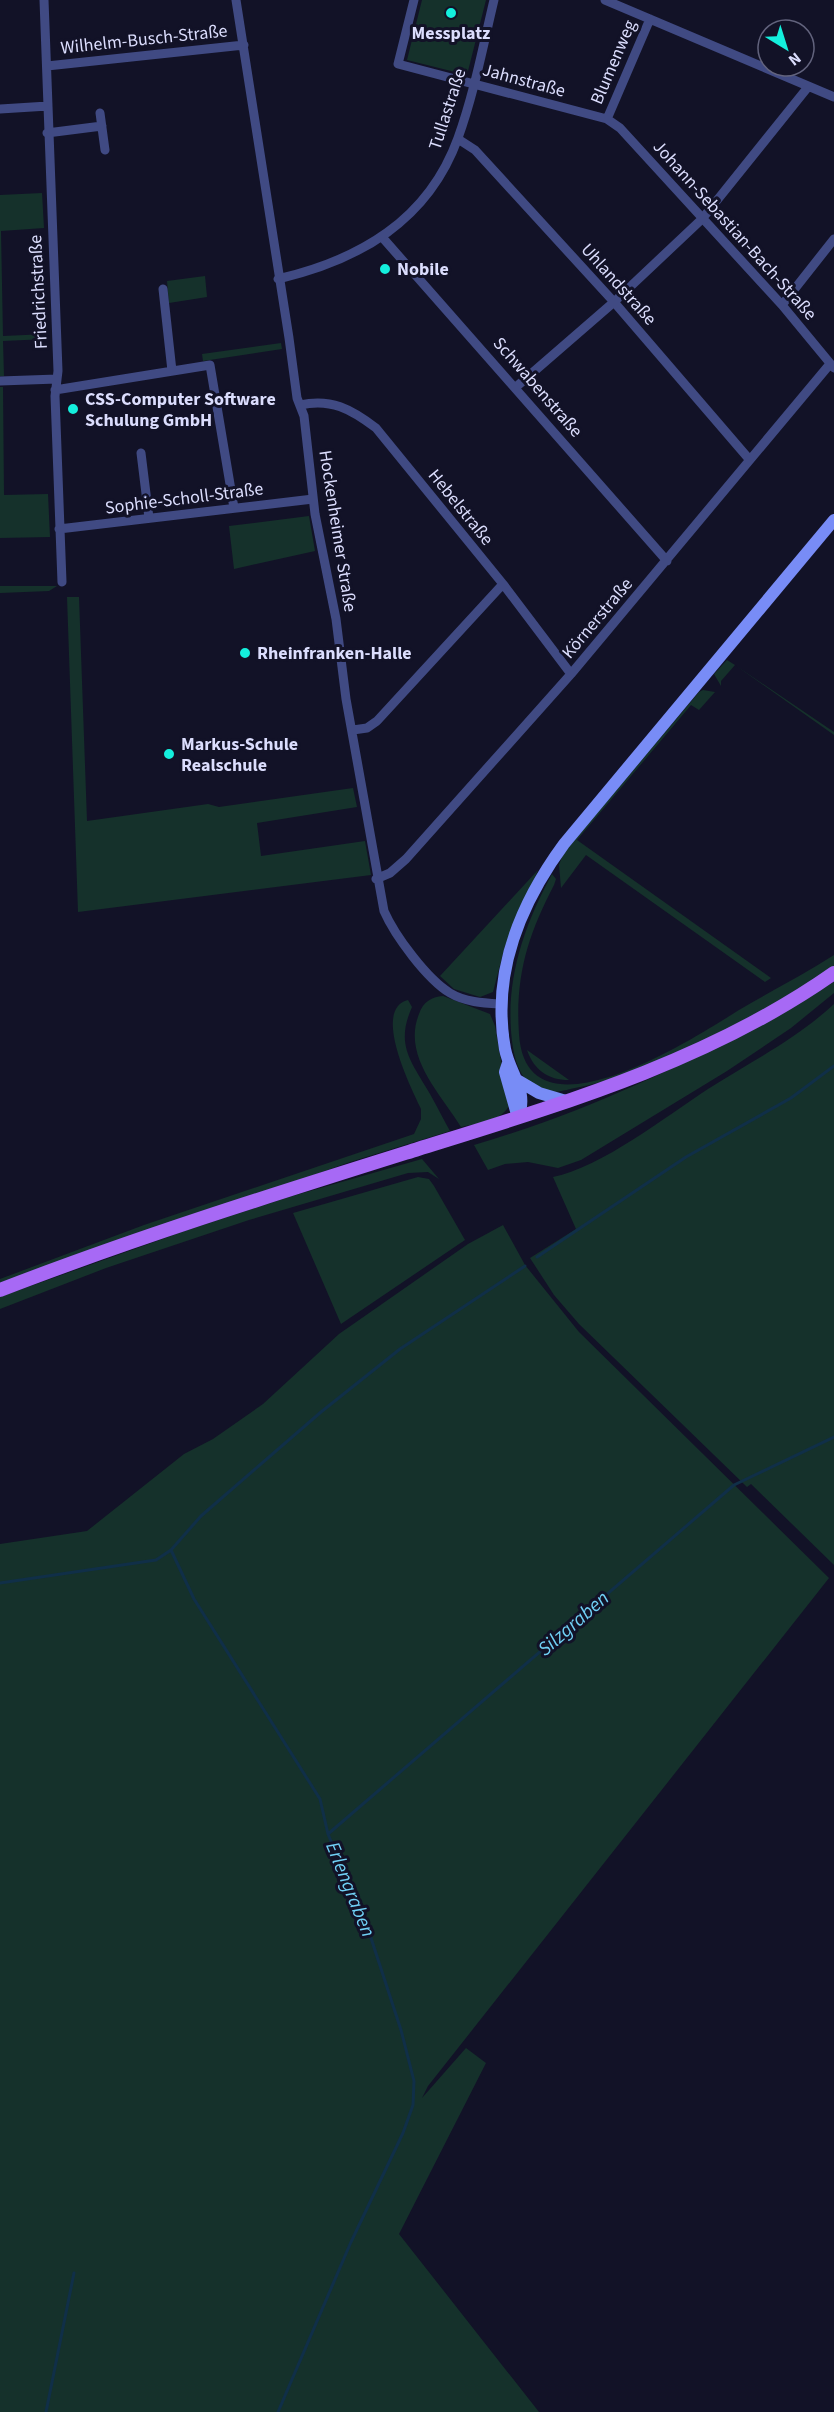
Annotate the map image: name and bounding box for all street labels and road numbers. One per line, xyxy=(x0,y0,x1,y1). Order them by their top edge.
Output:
street label: Blumenweg xyxy=(584,16,642,108)
street label: Wilhelm-Busch-Straße xyxy=(59,18,229,61)
street label: Jahnstraße xyxy=(480,57,568,104)
street label: Tullastraße xyxy=(423,65,472,153)
street label: Johann-Sebastian-Bach-Straße xyxy=(647,135,822,326)
street label: Friedrichstraße xyxy=(23,234,54,350)
street label: Uhlandstraße xyxy=(575,238,662,331)
street label: Schwabenstraße xyxy=(487,332,588,443)
street label: Hockenheimer Straße xyxy=(312,448,363,614)
street label: Hebelstraße xyxy=(422,464,499,551)
street label: Sophie-Scholl-Straße xyxy=(103,476,265,521)
street label: Körnerstraße xyxy=(556,572,639,664)

